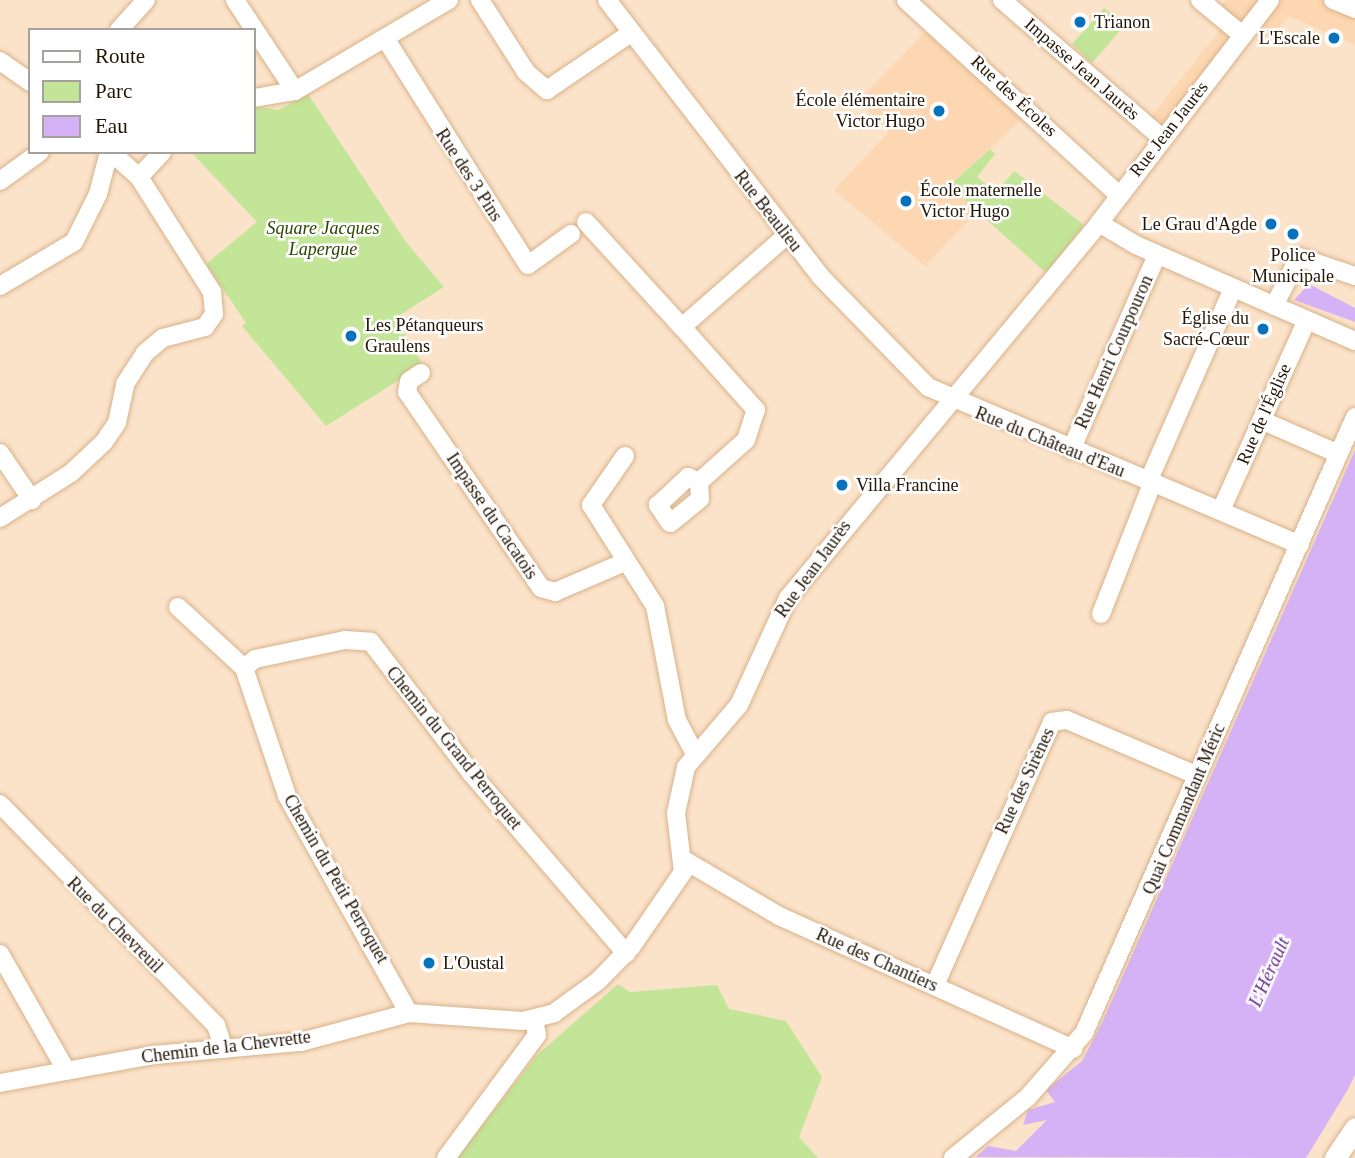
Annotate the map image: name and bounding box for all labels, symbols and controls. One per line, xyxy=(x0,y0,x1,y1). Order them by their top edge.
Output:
place label: Trianon xyxy=(1094,11,1150,33)
street label: Impasse Jean Jaurès xyxy=(1020,13,1144,125)
marker: Trianon xyxy=(1072,14,1088,30)
place label: L'Escale xyxy=(1259,27,1320,49)
legend xyxy=(28,28,256,154)
marker: L'Escale xyxy=(1326,30,1342,46)
text: Route xyxy=(95,44,145,68)
street label: Rue des Écoles xyxy=(966,51,1062,141)
street label: Rue Jean Jaurès xyxy=(1125,77,1213,181)
text: Parc xyxy=(95,79,132,103)
place label: École élémentaire Victor Hugo xyxy=(796,90,925,132)
marker: École élémentaire Victor Hugo xyxy=(931,103,947,119)
text: Eau xyxy=(95,114,128,138)
street label: Rue des 3 Pins xyxy=(431,124,507,226)
street label: Rue Beaulieu xyxy=(729,166,807,256)
place label: École maternelle Victor Hugo xyxy=(920,180,1041,222)
marker: École maternelle Victor Hugo xyxy=(898,193,914,209)
place label: Le Grau d'Agde xyxy=(1142,213,1257,235)
marker: Le Grau d'Agde xyxy=(1263,216,1279,232)
park label: Square Jacques Lapergue xyxy=(267,218,379,260)
marker: Police Municipale xyxy=(1285,226,1301,242)
place label: Police Municipale xyxy=(1252,245,1334,288)
street label: Rue Henri Courpouron xyxy=(1070,272,1158,432)
place label: Église du Sacré-Cœur xyxy=(1163,308,1249,350)
place label: Les Pétanqueurs Graulens xyxy=(365,315,483,358)
marker: Église du Sacré-Cœur xyxy=(1255,321,1271,337)
marker: Les Pétanqueurs Graulens xyxy=(343,328,359,344)
street label: Rue de l'Église xyxy=(1232,360,1296,468)
street label: Rue du Château d'Eau xyxy=(972,402,1128,482)
street label: Impasse du Cacatois xyxy=(442,449,542,583)
place label: Villa Francine xyxy=(856,474,958,496)
marker: Villa Francine xyxy=(834,477,850,493)
street label: Rue Jean Jaurès xyxy=(770,516,856,622)
street label: Chemin du Grand Perroquet xyxy=(382,662,526,834)
street label: Quai Commandant Méric xyxy=(1138,720,1230,898)
street label: Rue des Sirènes xyxy=(991,724,1059,838)
street label: Chemin du Petit Perroquet xyxy=(279,791,393,967)
street label: Rue du Chevreuil xyxy=(62,872,168,978)
street label: Rue des Chantiers xyxy=(813,923,941,997)
water label: L'Hérault xyxy=(1244,934,1294,1010)
place label: L'Oustal xyxy=(443,952,504,974)
marker: L'Oustal xyxy=(421,955,437,971)
street label: Chemin de la Chevrette xyxy=(140,1026,312,1068)

